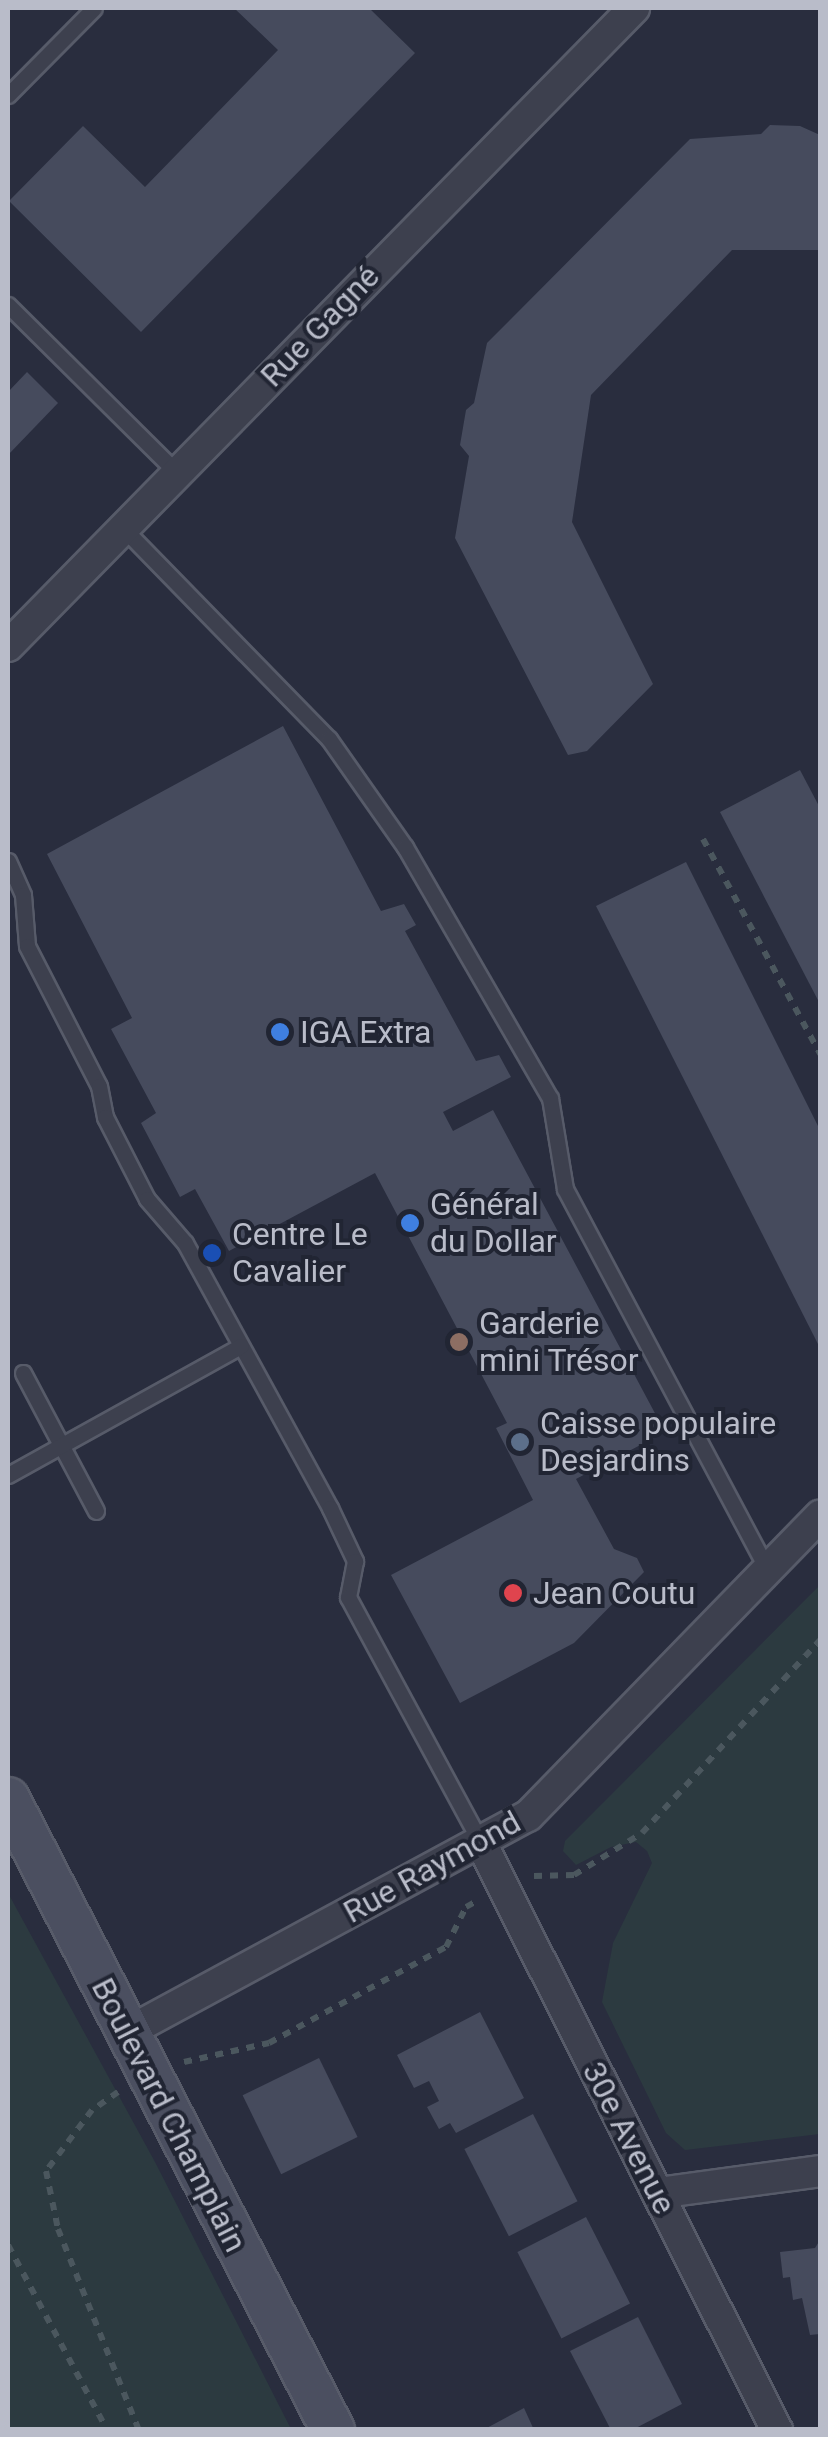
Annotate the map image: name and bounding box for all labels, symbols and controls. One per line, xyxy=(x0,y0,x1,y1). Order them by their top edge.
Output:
street label: Rue Gagné xyxy=(253,257,387,395)
place label: IGA Extra xyxy=(300,1013,431,1051)
marker: IGA Extra xyxy=(269,1021,291,1043)
place label: Général du Dollar xyxy=(430,1186,557,1261)
marker: Général du Dollar xyxy=(399,1212,421,1234)
place label: Centre Le Cavalier xyxy=(232,1216,368,1291)
marker: Centre Le Cavalier xyxy=(201,1242,223,1264)
place label: Garderie mini Trésor xyxy=(479,1305,639,1380)
marker: Garderie mini Trésor xyxy=(448,1331,470,1353)
place label: Caisse populaire Desjardins xyxy=(540,1405,776,1480)
marker: Caisse populaire Desjardins xyxy=(509,1431,531,1453)
place label: Jean Coutu xyxy=(533,1574,695,1612)
marker: Jean Coutu xyxy=(502,1582,524,1604)
street label: Rue Raymond xyxy=(337,1803,527,1931)
street label: Boulevard Champlain xyxy=(83,1972,255,2258)
street label: 30e Avenue xyxy=(574,2056,684,2220)

